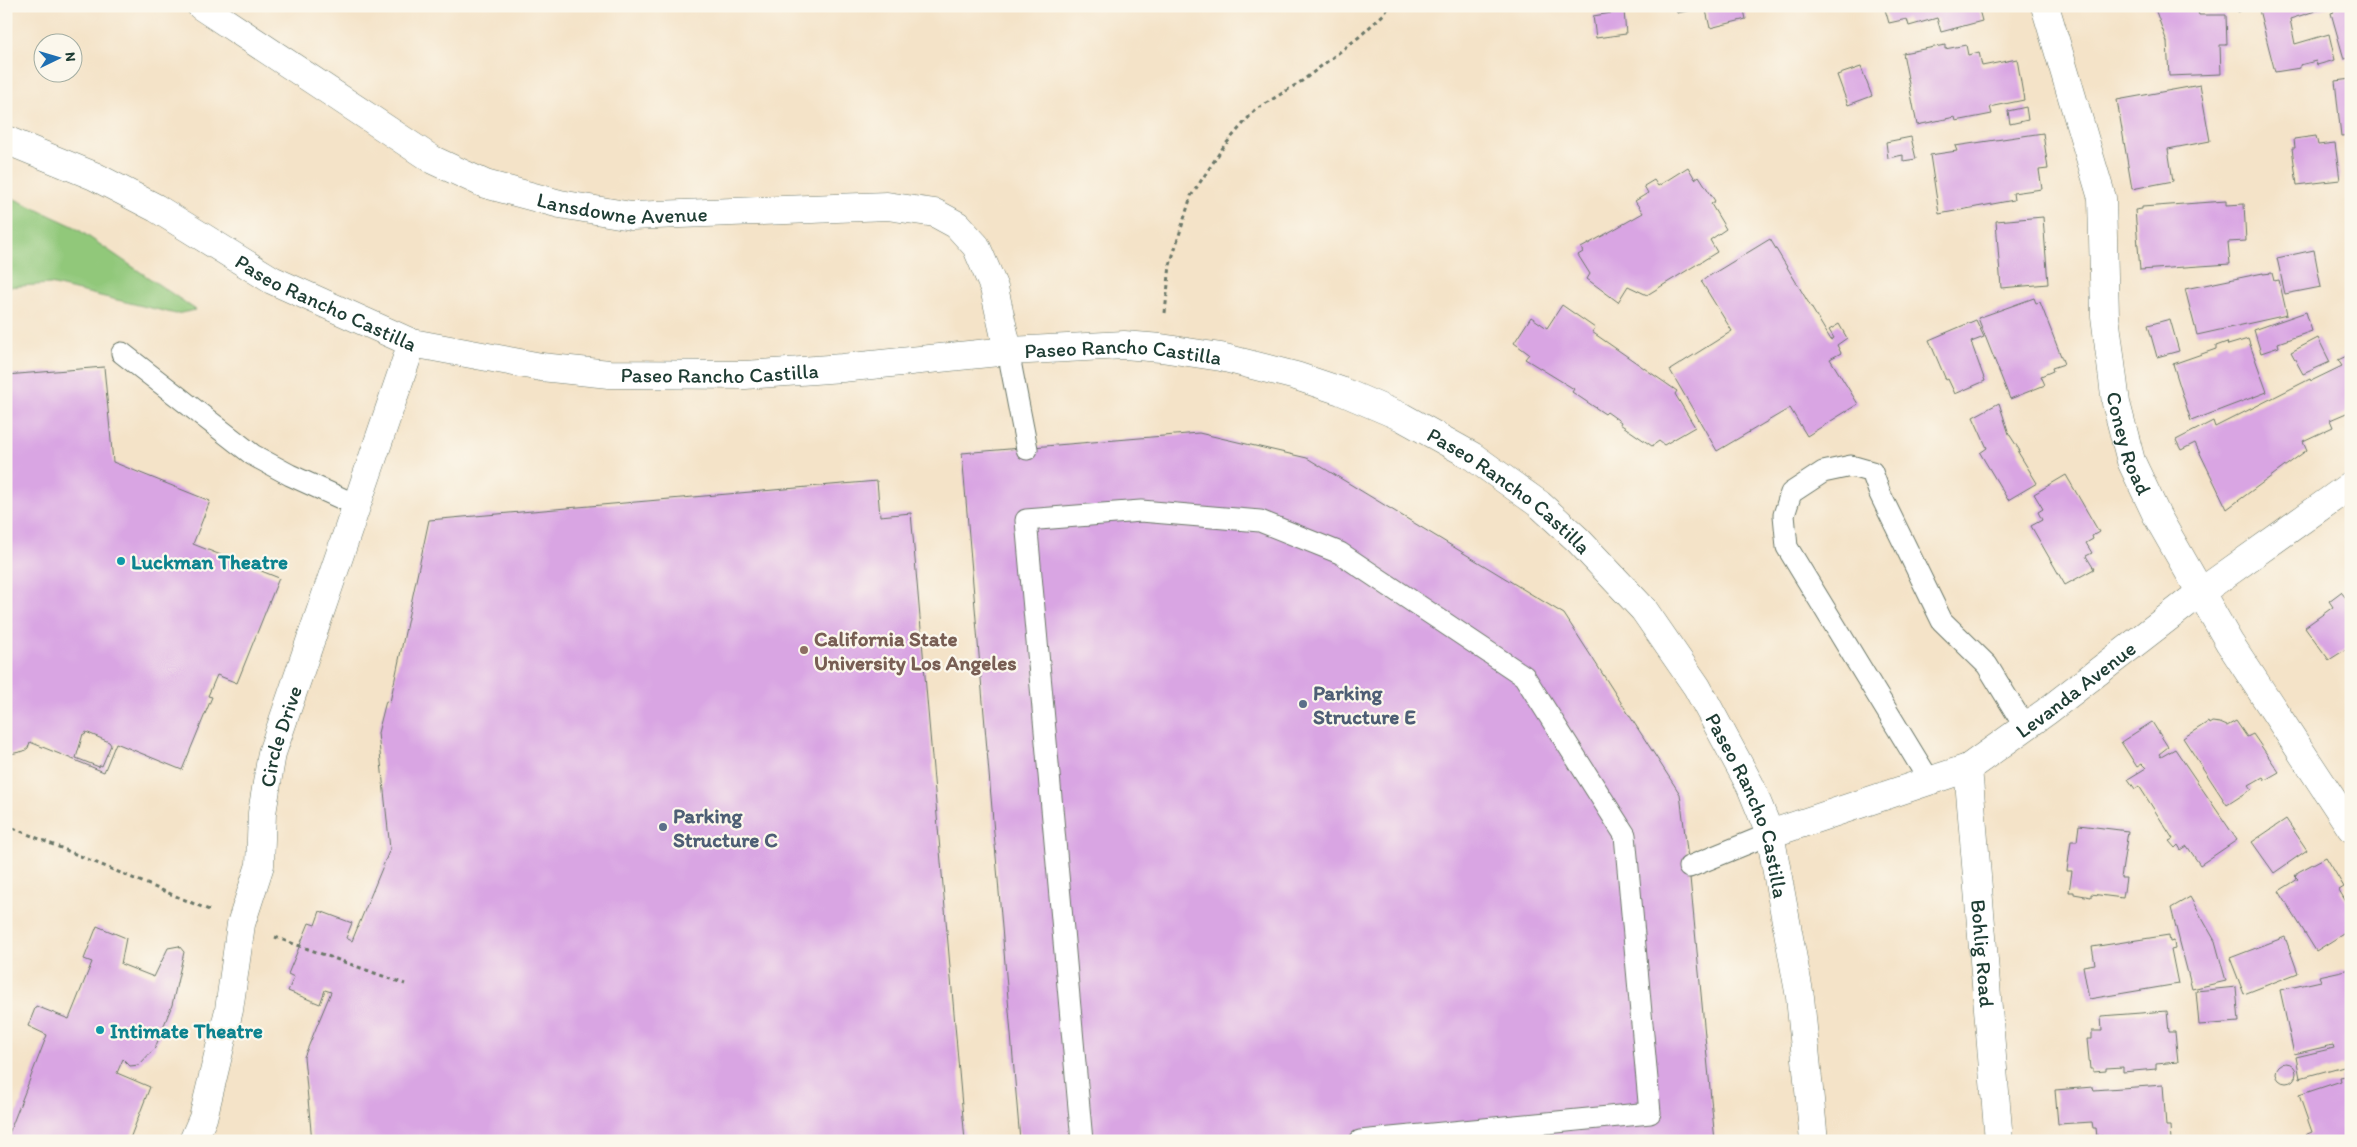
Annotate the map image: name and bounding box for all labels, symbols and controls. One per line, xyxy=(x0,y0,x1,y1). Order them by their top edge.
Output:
north arrow xyxy=(32,32,82,82)
text: N xyxy=(62,51,79,62)
street label: Lansdowne Avenue xyxy=(534,186,708,229)
street label: Paseo Rancho Castilla xyxy=(231,248,421,356)
street label: Paseo Rancho Castilla xyxy=(1024,332,1223,369)
street label: Paseo Rancho Castilla xyxy=(620,357,819,388)
street label: Coney Road xyxy=(2102,390,2158,499)
street label: Paseo Rancho Castilla xyxy=(1423,421,1597,559)
place label: Luckman Theatre xyxy=(131,549,288,574)
marker: Luckman Theatre xyxy=(115,555,127,567)
place label: California State University Los Angeles xyxy=(814,626,1017,676)
street label: Levanda Avenue xyxy=(2010,635,2140,743)
marker: California State University Los Angeles xyxy=(798,644,810,656)
place label: Parking Structure E xyxy=(1313,680,1416,729)
street label: Circle Drive xyxy=(254,682,307,789)
marker: Parking Structure E xyxy=(1297,698,1309,710)
street label: Paseo Rancho Castilla xyxy=(1701,708,1794,900)
place label: Parking Structure C xyxy=(673,803,778,852)
marker: Parking Structure C xyxy=(657,821,669,833)
street label: Bohlig Road xyxy=(1966,898,2000,1009)
place label: Intimate Theatre xyxy=(110,1018,263,1043)
marker: Intimate Theatre xyxy=(94,1024,106,1036)

